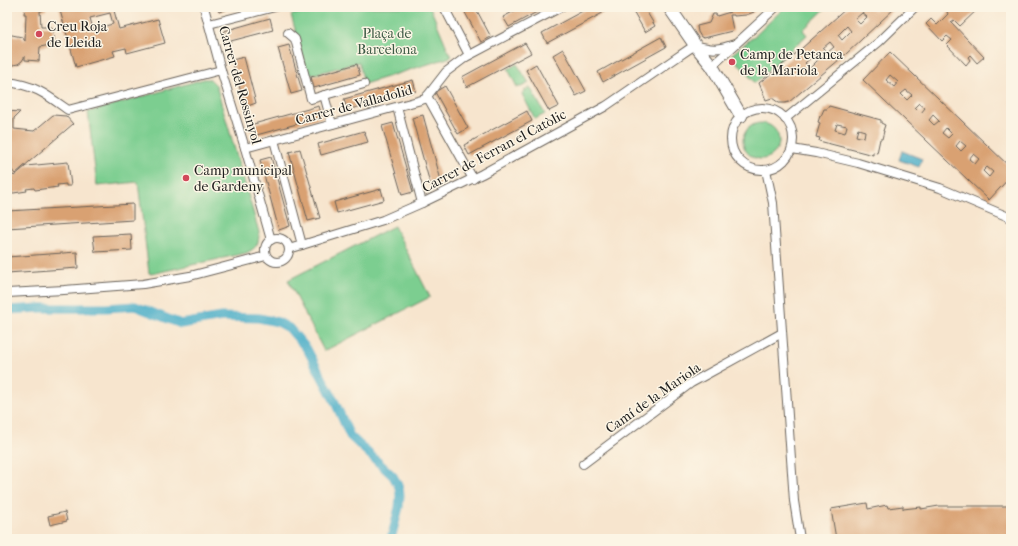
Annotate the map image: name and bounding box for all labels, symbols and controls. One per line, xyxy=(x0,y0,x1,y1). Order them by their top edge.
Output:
place label: Creu Roja de Lleida xyxy=(47,18,108,51)
street label: Carrer del Rossinyol xyxy=(215,24,265,146)
park label: Plaça de Barcelona xyxy=(357,25,417,58)
marker: Creu Roja de Lleida xyxy=(34,29,44,39)
place label: Camp de Petanca de la Mariola xyxy=(740,46,843,79)
marker: Camp de Petanca de la Mariola xyxy=(727,57,737,67)
street label: Carrer de Valladolid xyxy=(294,81,415,129)
street label: Carrer de Ferran el Catòlic xyxy=(419,106,569,196)
place label: Camp municipal de Gardeny xyxy=(194,162,292,195)
marker: Camp municipal de Gardeny xyxy=(181,173,191,183)
street label: Camí de la Mariola xyxy=(602,359,704,437)

